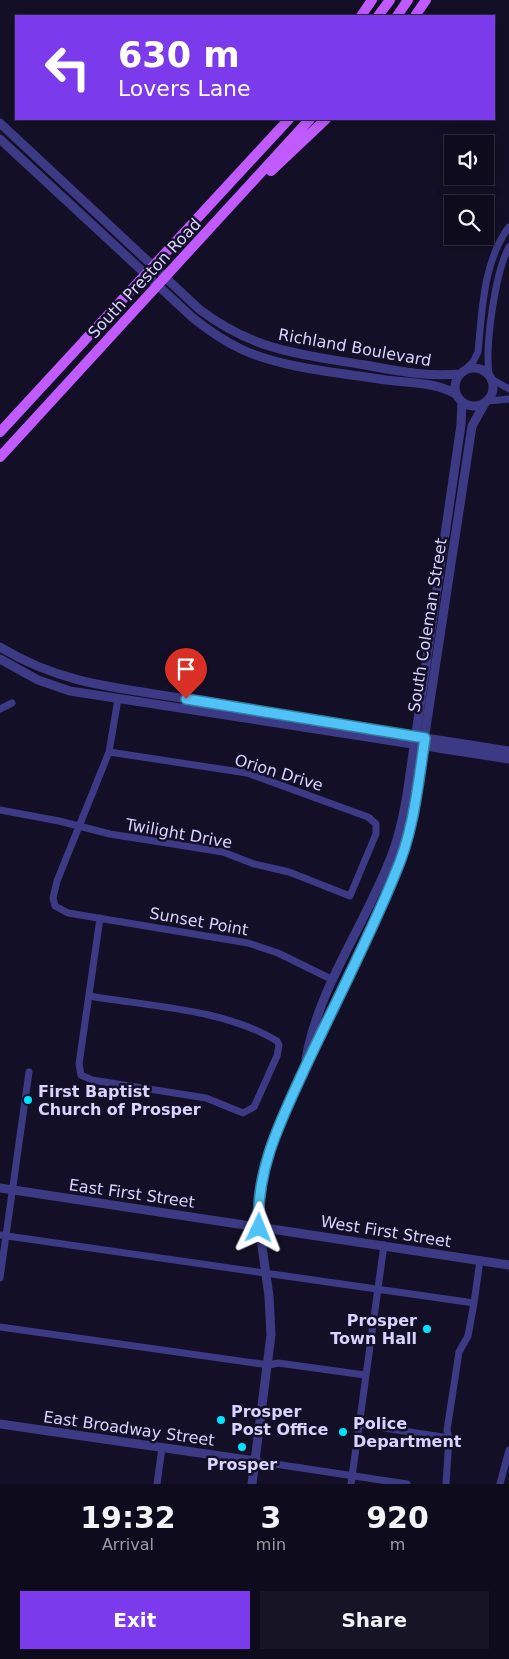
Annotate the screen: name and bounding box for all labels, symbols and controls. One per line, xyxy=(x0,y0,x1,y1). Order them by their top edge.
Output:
icon: left xyxy=(35,35,100,100)
text: 630 m xyxy=(118,35,240,75)
text: Lovers Lane xyxy=(118,76,251,101)
map controls xyxy=(444,135,494,245)
button: sound xyxy=(444,135,494,185)
button: search xyxy=(444,195,494,245)
street label: South Preston Road xyxy=(84,215,205,342)
street label: Richland Boulevard xyxy=(277,325,433,370)
street label: South Coleman Street xyxy=(404,537,451,714)
pin xyxy=(165,648,207,699)
icon: arrive xyxy=(172,655,200,683)
street label: Orion Drive xyxy=(232,750,325,795)
street label: Twilight Drive xyxy=(123,815,234,852)
street label: Sunset Point xyxy=(148,903,250,940)
place label: First Baptist Church of Prosper xyxy=(38,1082,201,1119)
marker: First Baptist Church of Prosper xyxy=(22,1094,34,1106)
street label: East First Street xyxy=(68,1175,196,1212)
position arrow xyxy=(232,1201,284,1253)
street label: West First Street xyxy=(319,1212,452,1251)
place label: Prosper Town Hall xyxy=(330,1311,417,1348)
marker: Prosper Town Hall xyxy=(421,1323,433,1335)
place label: Prosper Post Office xyxy=(231,1402,328,1439)
street label: East Broadway Street xyxy=(42,1407,216,1450)
marker: Prosper Post Office xyxy=(215,1414,227,1426)
place label: Police Department xyxy=(353,1414,462,1451)
marker: Police Department xyxy=(337,1426,349,1438)
marker: Prosper xyxy=(236,1441,248,1453)
place label: Prosper xyxy=(207,1455,277,1474)
text: 19:32 xyxy=(80,1500,176,1535)
text: 3 xyxy=(260,1500,281,1535)
text: 920 xyxy=(366,1500,429,1535)
text: Arrival xyxy=(102,1535,154,1554)
text: min xyxy=(256,1535,286,1554)
text: m xyxy=(390,1535,405,1554)
button: Exit xyxy=(20,1591,250,1649)
button: Share xyxy=(260,1591,489,1649)

